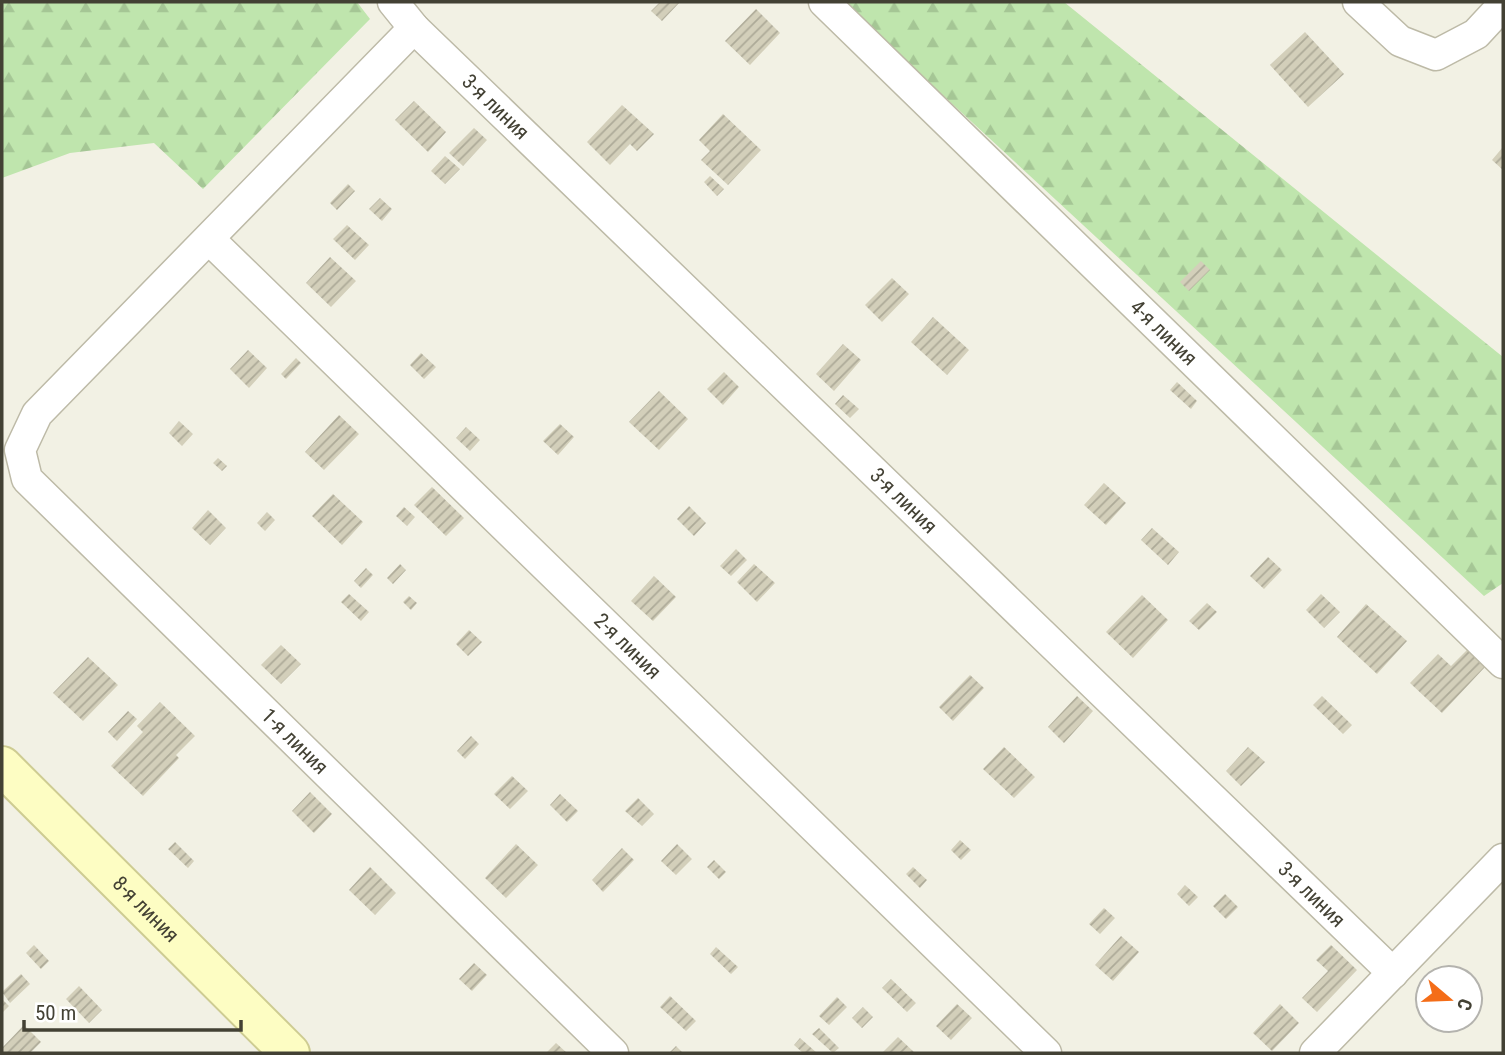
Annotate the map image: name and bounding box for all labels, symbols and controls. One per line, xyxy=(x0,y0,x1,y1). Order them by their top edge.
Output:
street label: 3-я линия xyxy=(457,69,534,145)
street label: 4-я линия xyxy=(1125,295,1202,370)
street label: 3-я линия xyxy=(865,463,942,538)
street label: 2-я линия xyxy=(589,608,666,684)
street label: 1-я линия xyxy=(257,703,333,779)
street label: 3-я линия xyxy=(1273,857,1350,932)
street label: 8-я линия xyxy=(108,871,184,947)
north arrow xyxy=(1414,964,1484,1034)
scale bar xyxy=(24,988,242,1032)
text: С xyxy=(1452,996,1477,1013)
text: 50 m xyxy=(35,1001,76,1025)

